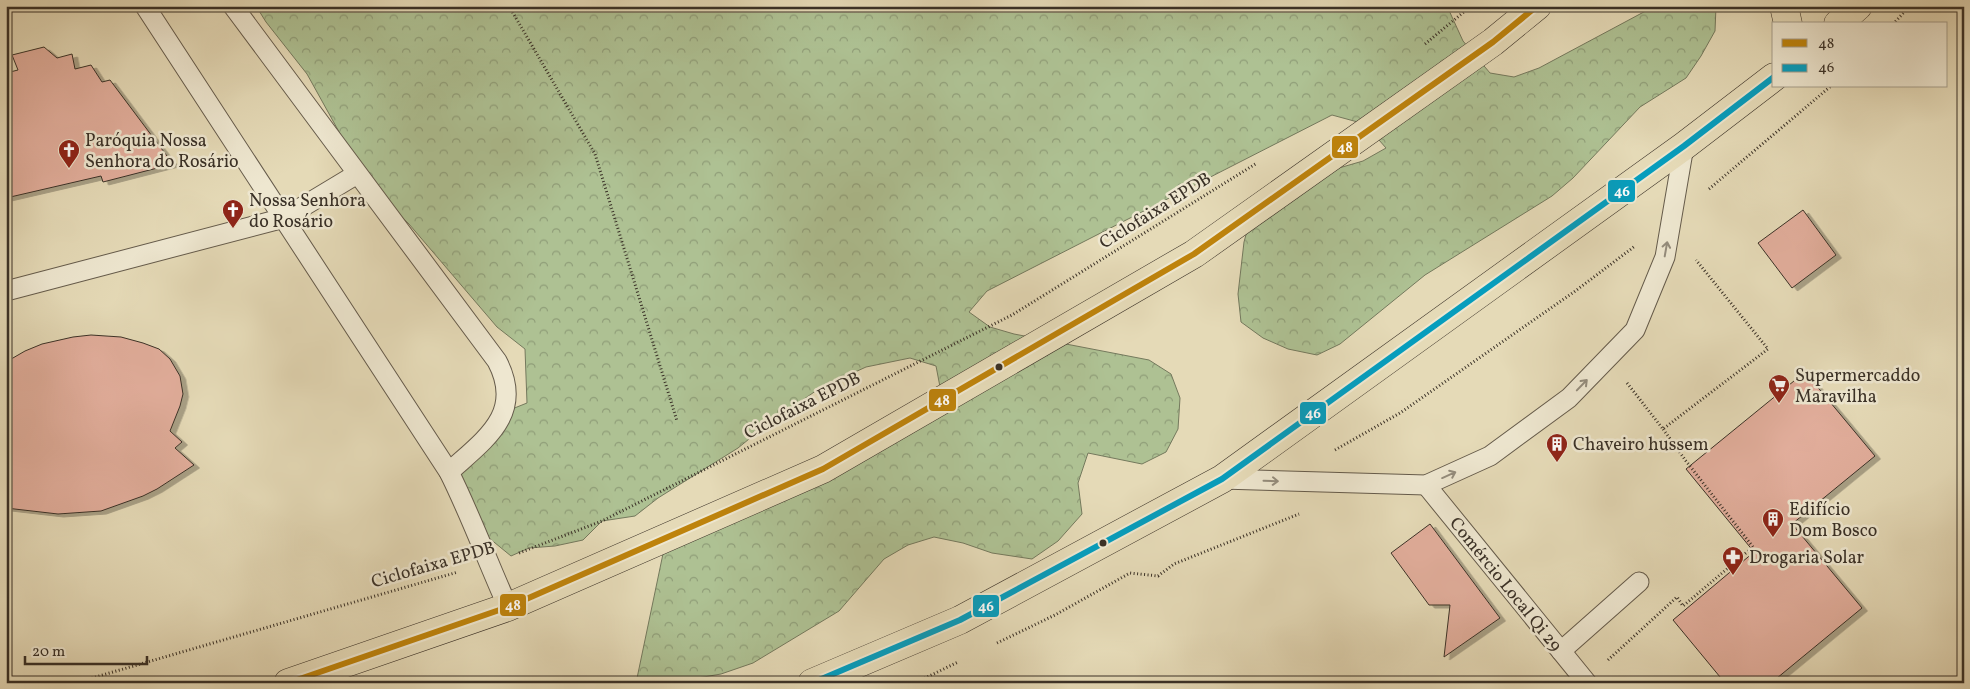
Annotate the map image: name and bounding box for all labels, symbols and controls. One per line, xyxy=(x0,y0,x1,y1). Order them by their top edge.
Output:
legend xyxy=(1772,22,1948,88)
text: 48 xyxy=(1818,34,1834,55)
text: 46 xyxy=(1818,58,1834,79)
place label: Paróquia Nossa Senhora do Rosário xyxy=(85,129,239,175)
line badge: 48 xyxy=(1331,135,1359,159)
church icon: Paróquia Nossa Senhora do Rosário xyxy=(57,138,81,169)
text: 48 xyxy=(1337,139,1353,158)
street label: Ciclofaixa EPDB xyxy=(1095,167,1217,256)
line badge: 46 xyxy=(1607,179,1636,203)
text: 46 xyxy=(1614,183,1630,202)
place label: Nossa Senhora do Rosário xyxy=(249,189,366,235)
church icon: Nossa Senhora do Rosário xyxy=(221,198,245,229)
one-way arrow xyxy=(1662,242,1672,258)
unlabelled marker xyxy=(994,362,1004,372)
place label: Supermercaddo Maravilha xyxy=(1795,364,1920,410)
street label: Ciclofaixa EPDB xyxy=(740,366,865,446)
supermarket icon: Supermercaddo Maravilha xyxy=(1767,373,1791,404)
one-way arrow xyxy=(1576,379,1588,391)
line badge: 48 xyxy=(928,388,957,412)
text: 48 xyxy=(934,392,950,411)
line badge: 46 xyxy=(1299,401,1327,425)
text: 46 xyxy=(1305,405,1321,424)
building icon: Chaveiro hussem xyxy=(1545,432,1569,463)
place label: Chaveiro hussem xyxy=(1573,433,1709,458)
one-way arrow xyxy=(1441,469,1456,479)
one-way arrow xyxy=(1263,476,1279,485)
place label: Edifício Dom Bosco xyxy=(1789,498,1877,544)
building icon: Edifício Dom Bosco xyxy=(1761,507,1785,538)
street label: Comércio Local Qi 29 xyxy=(1443,512,1567,658)
street label: Ciclofaixa EPDB xyxy=(369,536,498,595)
unlabelled marker xyxy=(1098,538,1108,548)
pharmacy icon: Drogaria Solar xyxy=(1721,545,1745,576)
place label: Drogaria Solar xyxy=(1749,546,1865,571)
line badge: 48 xyxy=(499,593,527,617)
line badge: 46 xyxy=(972,594,1000,618)
text: 48 xyxy=(505,597,521,616)
text: 46 xyxy=(978,598,994,617)
scale bar xyxy=(25,634,148,666)
text: 20 m xyxy=(32,642,65,663)

